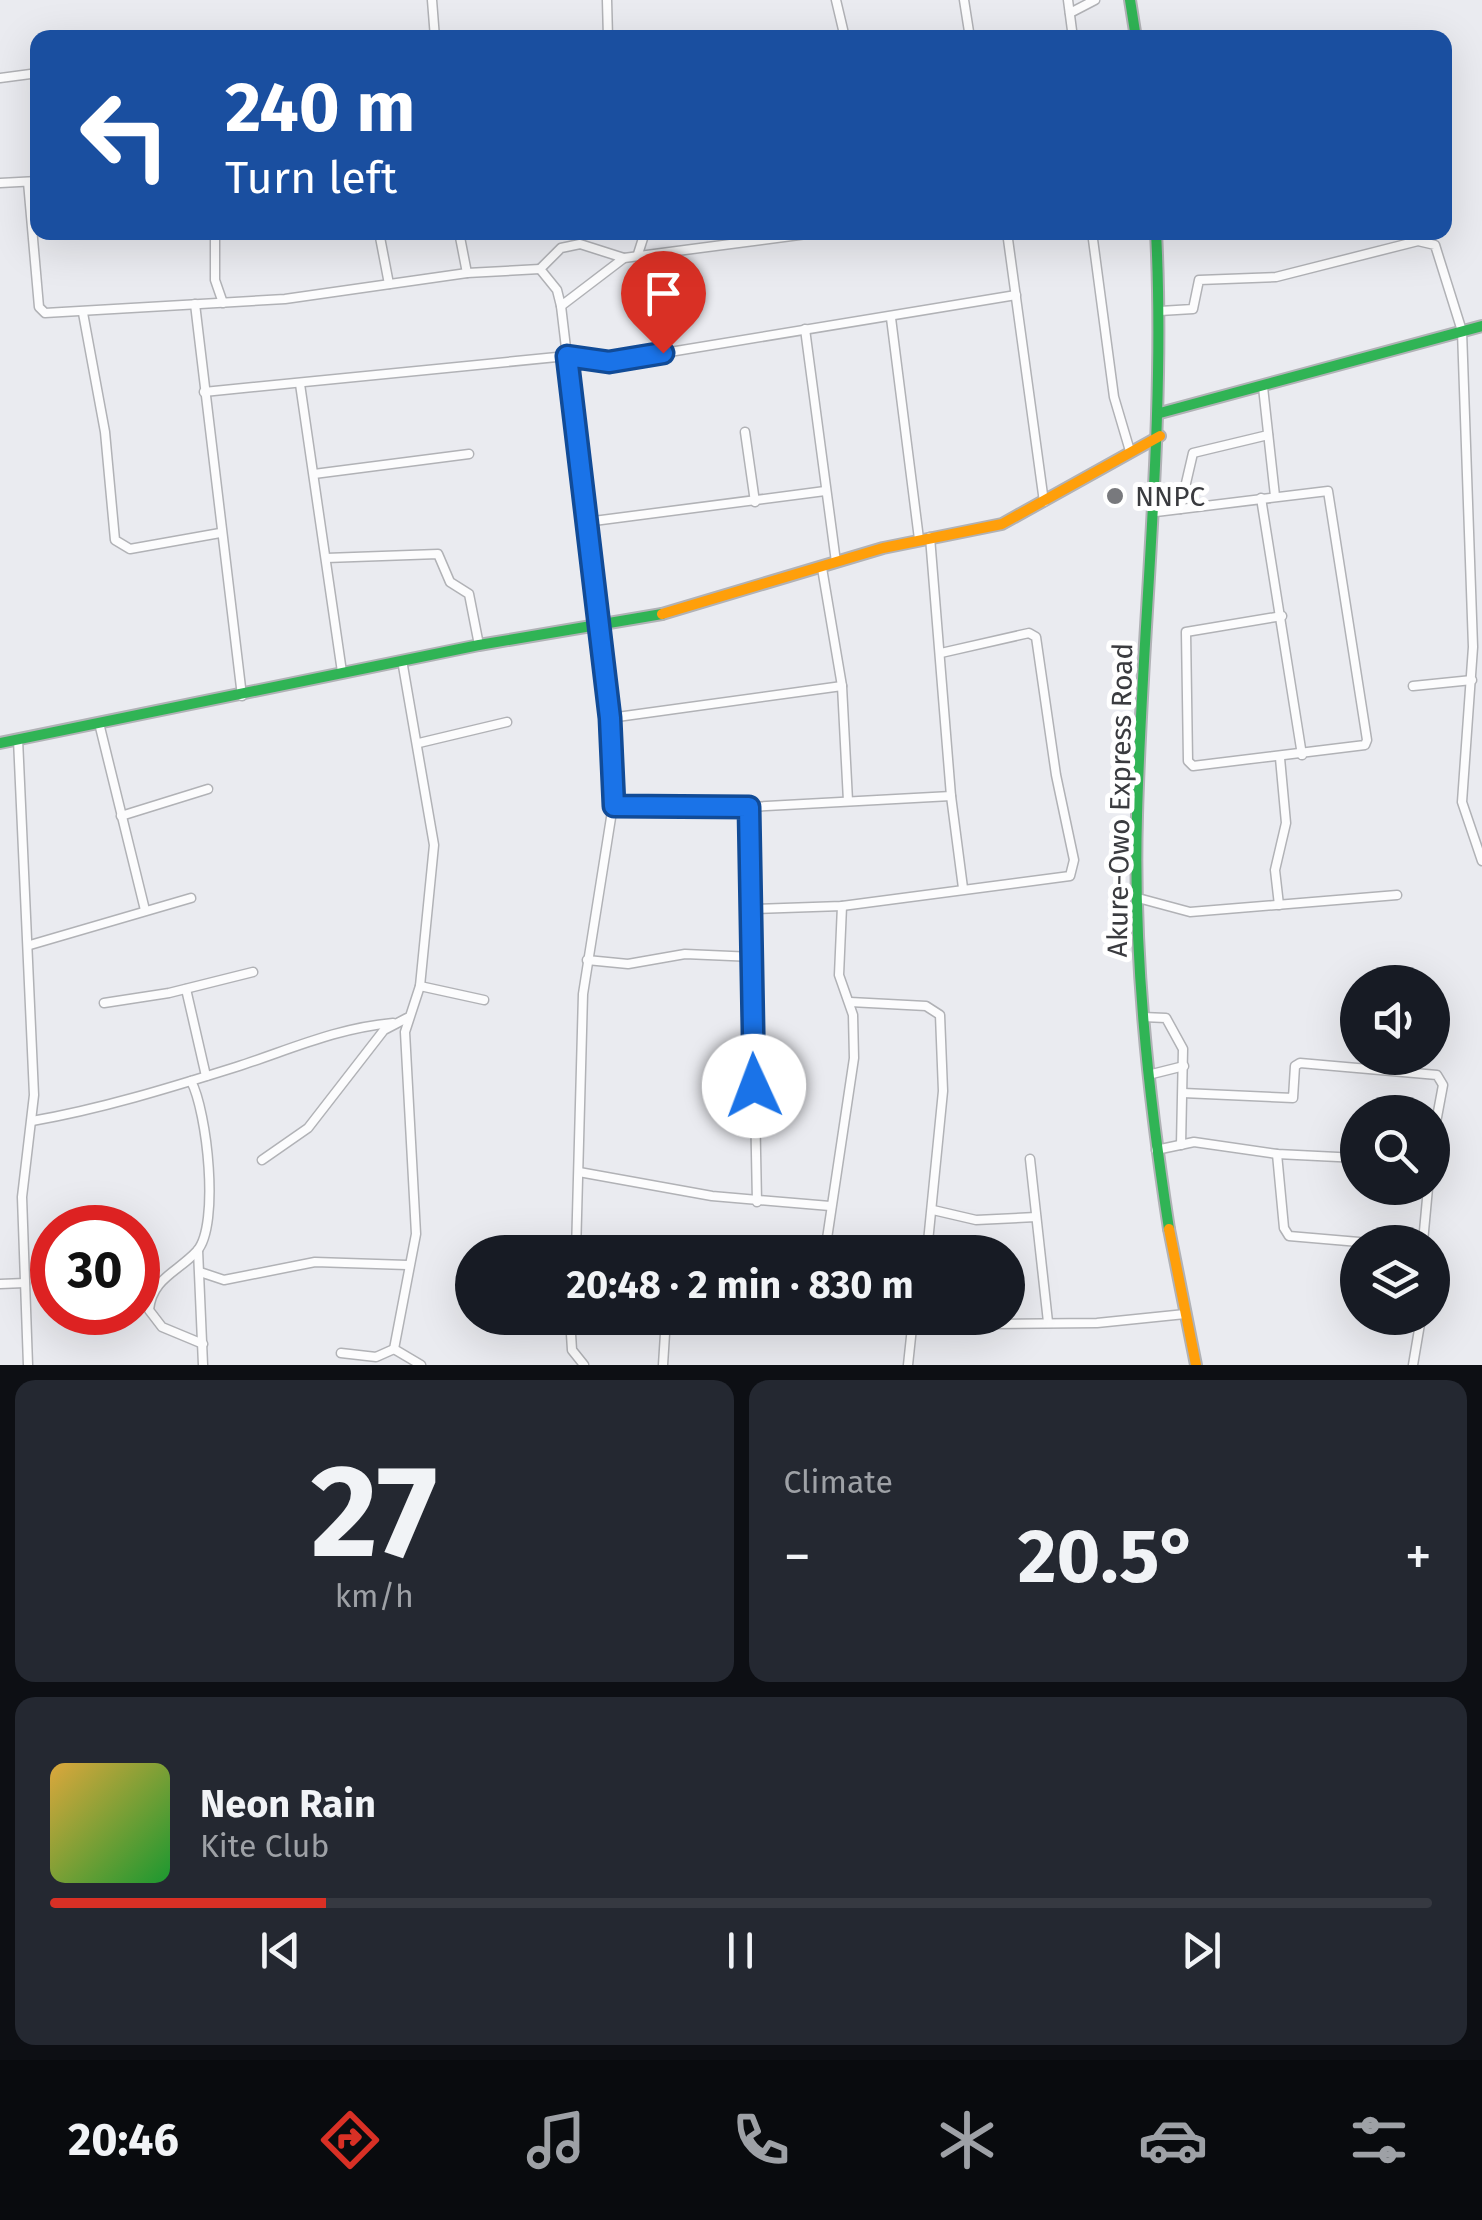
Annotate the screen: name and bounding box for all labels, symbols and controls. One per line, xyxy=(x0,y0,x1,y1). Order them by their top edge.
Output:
text: 240 m xyxy=(225,66,415,150)
icon: left xyxy=(60,70,190,200)
text: Turn left xyxy=(225,151,397,205)
pin xyxy=(621,251,706,354)
icon: arrive xyxy=(636,266,691,321)
place label: NNPC xyxy=(1135,480,1206,513)
marker: NNPC xyxy=(1104,485,1126,507)
street label: Akure-Owo Express Road xyxy=(1101,642,1139,958)
map controls xyxy=(1340,965,1450,1335)
button: sound xyxy=(1340,965,1450,1075)
position arrow xyxy=(702,1034,806,1138)
button: search xyxy=(1340,1095,1450,1205)
speed limit sign: 30 xyxy=(30,1205,160,1335)
button: layers xyxy=(1340,1225,1450,1335)
text: 20:48 · 2 min · 830 m xyxy=(566,1262,914,1308)
text: 27 xyxy=(311,1434,438,1590)
text: Climate xyxy=(784,1463,893,1501)
text: 20.5° xyxy=(1018,1512,1198,1602)
text: − xyxy=(784,1524,811,1590)
text: + xyxy=(1405,1524,1432,1590)
text: km/h xyxy=(335,1577,414,1615)
text: Neon Rain xyxy=(200,1781,376,1827)
text: Kite Club xyxy=(200,1827,329,1865)
icon: previous xyxy=(253,1923,308,1978)
icon: pause xyxy=(713,1923,768,1978)
icon: next xyxy=(1174,1923,1229,1978)
icon: directions xyxy=(315,2105,385,2175)
icon: music xyxy=(521,2105,591,2175)
icon: phone xyxy=(726,2105,796,2175)
icon: climate xyxy=(932,2105,1002,2175)
icon: car xyxy=(1138,2105,1208,2175)
icon: filters xyxy=(1344,2105,1414,2175)
text: 20:46 xyxy=(68,2113,179,2167)

